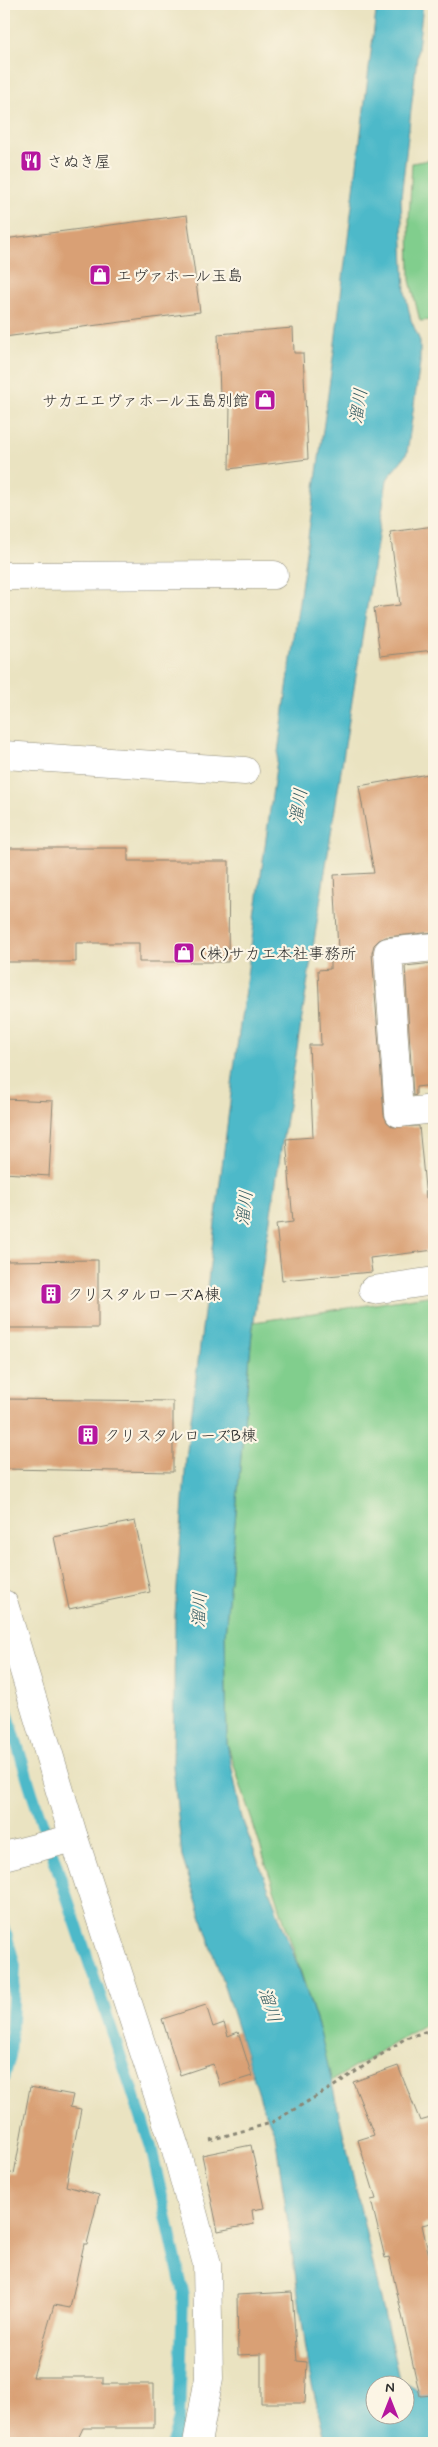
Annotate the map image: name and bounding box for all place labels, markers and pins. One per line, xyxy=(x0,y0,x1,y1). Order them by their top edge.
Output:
restaurant icon: さぬき屋 xyxy=(19,149,43,173)
place label: さぬき屋 xyxy=(47,152,111,173)
shop icon: エヴァホール玉島 xyxy=(88,263,112,287)
place label: エヴァホール玉島 xyxy=(116,266,243,287)
shop icon: サカエエヴァホール玉島別館 xyxy=(253,388,277,412)
place label: サカエエヴァホール玉島別館 xyxy=(42,391,249,412)
shop icon: (株)サカエ本社事務所 xyxy=(172,941,196,965)
place label: (株)サカエ本社事務所 xyxy=(200,944,357,965)
building icon: クリスタルローズA棟 xyxy=(39,1282,63,1306)
place label: クリスタルローズA棟 xyxy=(67,1285,220,1306)
building icon: クリスタルローズB棟 xyxy=(76,1423,100,1447)
place label: クリスタルローズB棟 xyxy=(104,1426,257,1447)

